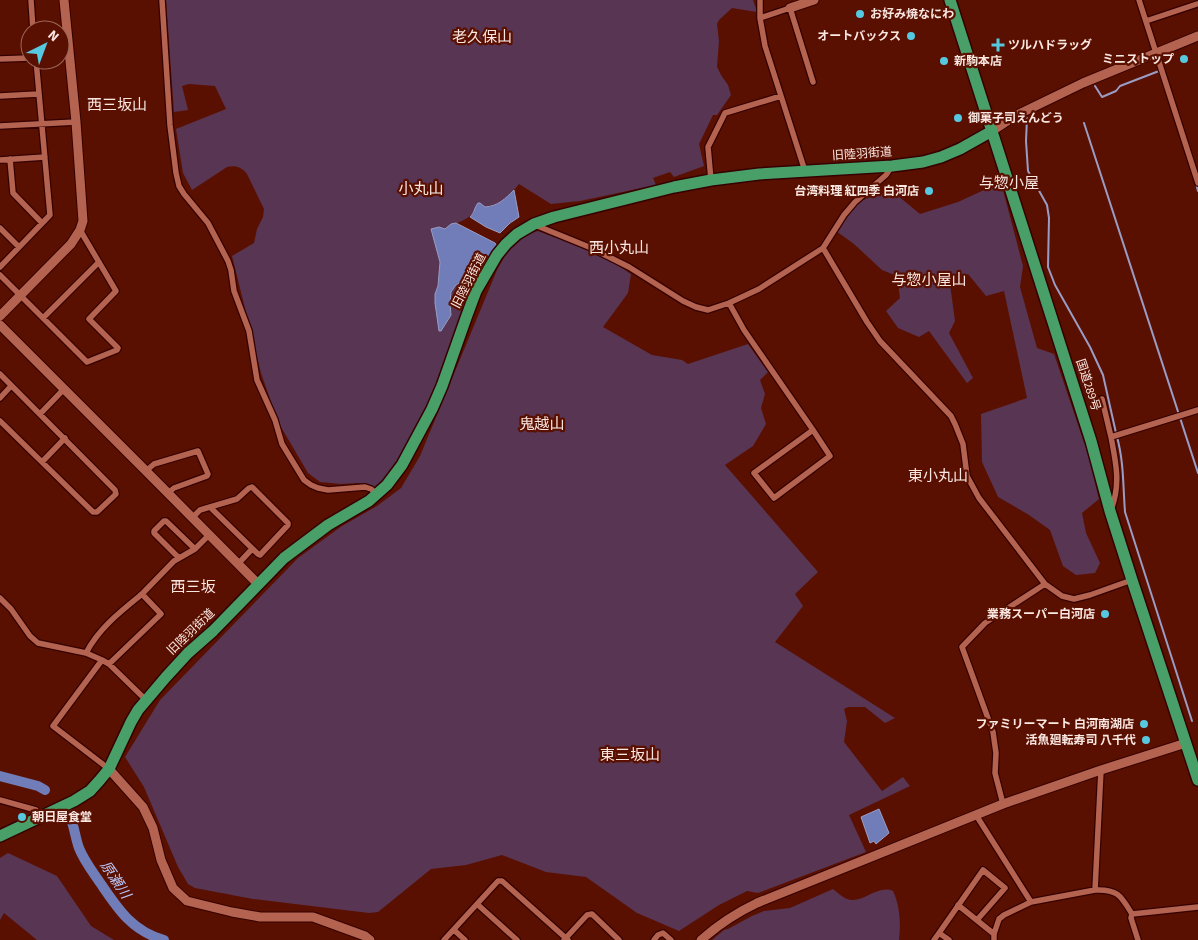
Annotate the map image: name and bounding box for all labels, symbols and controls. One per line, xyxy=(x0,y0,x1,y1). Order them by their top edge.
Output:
place label: お好み焼なにわ xyxy=(870,6,954,23)
marker: お好み焼なにわ xyxy=(854,8,866,20)
north arrow xyxy=(20,20,70,70)
text: N xyxy=(43,26,63,47)
district label: 老久保山 xyxy=(452,27,512,48)
place label: オートバックス xyxy=(817,28,901,45)
marker: オートバックス xyxy=(905,30,917,42)
place label: ツルハドラッグ xyxy=(1008,37,1092,54)
marker: ツルハドラッグ xyxy=(992,39,1004,51)
place label: ミニストップ xyxy=(1102,51,1174,68)
place label: 新駒本店 xyxy=(954,53,1002,70)
marker: ミニストップ xyxy=(1178,53,1190,65)
marker: 新駒本店 xyxy=(938,55,950,67)
district label: 西三坂山 xyxy=(87,95,147,116)
place label: 御菓子司えんどう xyxy=(968,110,1064,127)
marker: 御菓子司えんどう xyxy=(952,112,964,124)
street label: 旧陸羽街道 xyxy=(831,143,893,165)
district label: 与惣小屋 xyxy=(979,173,1039,194)
district label: 小丸山 xyxy=(398,179,444,200)
place label: 台湾料理 紅四季 白河店 xyxy=(794,183,919,200)
marker: 台湾料理 紅四季 白河店 xyxy=(923,185,935,197)
district label: 西小丸山 xyxy=(589,238,649,259)
street label: 旧陸羽街道 xyxy=(448,250,490,312)
district label: 与惣小屋山 xyxy=(891,270,967,291)
street label: 国道289号 xyxy=(1072,357,1104,413)
district label: 鬼越山 xyxy=(519,414,565,435)
district label: 東小丸山 xyxy=(908,466,968,487)
district label: 西三坂 xyxy=(170,577,216,598)
street label: 旧陸羽街道 xyxy=(164,605,218,659)
place label: 業務スーパー白河店 xyxy=(987,606,1095,623)
marker: 業務スーパー白河店 xyxy=(1099,608,1111,620)
place label: ファミリーマート 白河南湖店 xyxy=(976,716,1134,733)
marker: ファミリーマート 白河南湖店 xyxy=(1138,718,1150,730)
place label: 活魚廻転寿司 八千代 xyxy=(1026,732,1136,749)
marker: 活魚廻転寿司 八千代 xyxy=(1140,734,1152,746)
district label: 東三坂山 xyxy=(600,745,660,766)
place label: 朝日屋食堂 xyxy=(32,809,92,826)
marker: 朝日屋食堂 xyxy=(16,811,28,823)
water label: 原瀬川 xyxy=(95,857,136,905)

